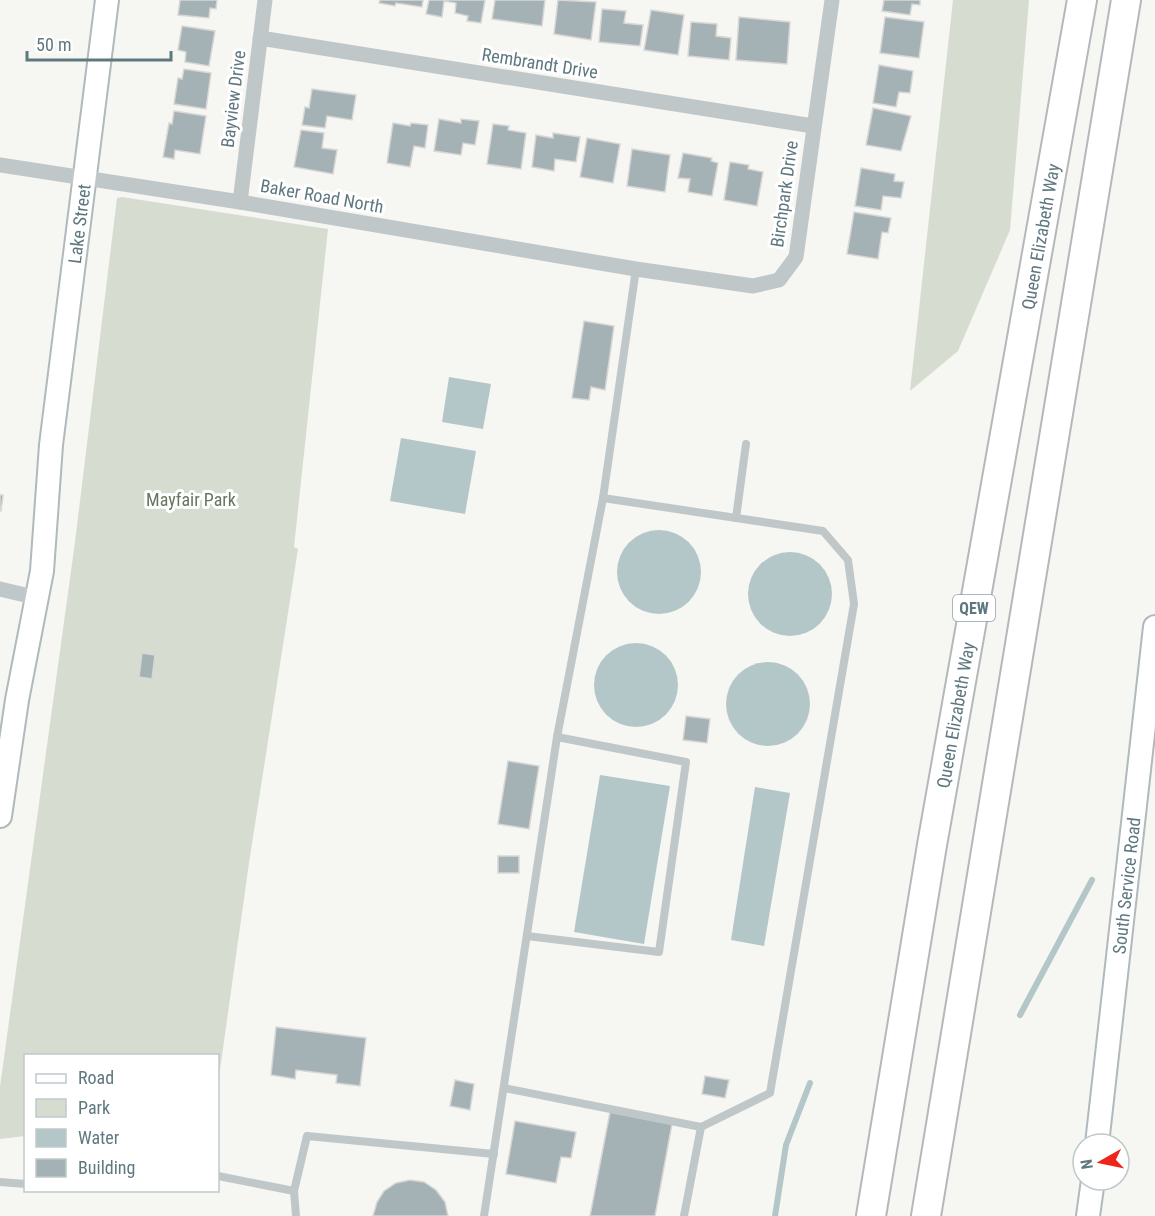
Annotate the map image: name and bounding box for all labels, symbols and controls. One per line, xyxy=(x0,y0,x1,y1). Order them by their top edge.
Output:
scale bar xyxy=(27,24,171,62)
text: 50 m xyxy=(36,34,71,55)
street label: Rembrandt Drive xyxy=(480,43,600,83)
street label: Bayview Drive xyxy=(217,49,249,149)
street label: Birchpark Drive xyxy=(766,139,802,249)
street label: Queen Elizabeth Way xyxy=(1017,161,1063,311)
street label: Baker Road North xyxy=(259,175,385,217)
street label: Lake Street xyxy=(63,183,94,265)
park label: Mayfair Park xyxy=(146,489,236,510)
road number: QEW xyxy=(953,595,995,621)
street label: Queen Elizabeth Way xyxy=(932,640,978,790)
street label: South Service Road xyxy=(1108,816,1144,955)
legend xyxy=(24,1054,219,1192)
text: Road xyxy=(78,1067,114,1088)
text: Park xyxy=(78,1097,110,1118)
text: Water xyxy=(78,1127,120,1148)
north arrow xyxy=(1071,1132,1131,1192)
text: Building xyxy=(78,1157,135,1178)
text: N xyxy=(1077,1158,1097,1171)

